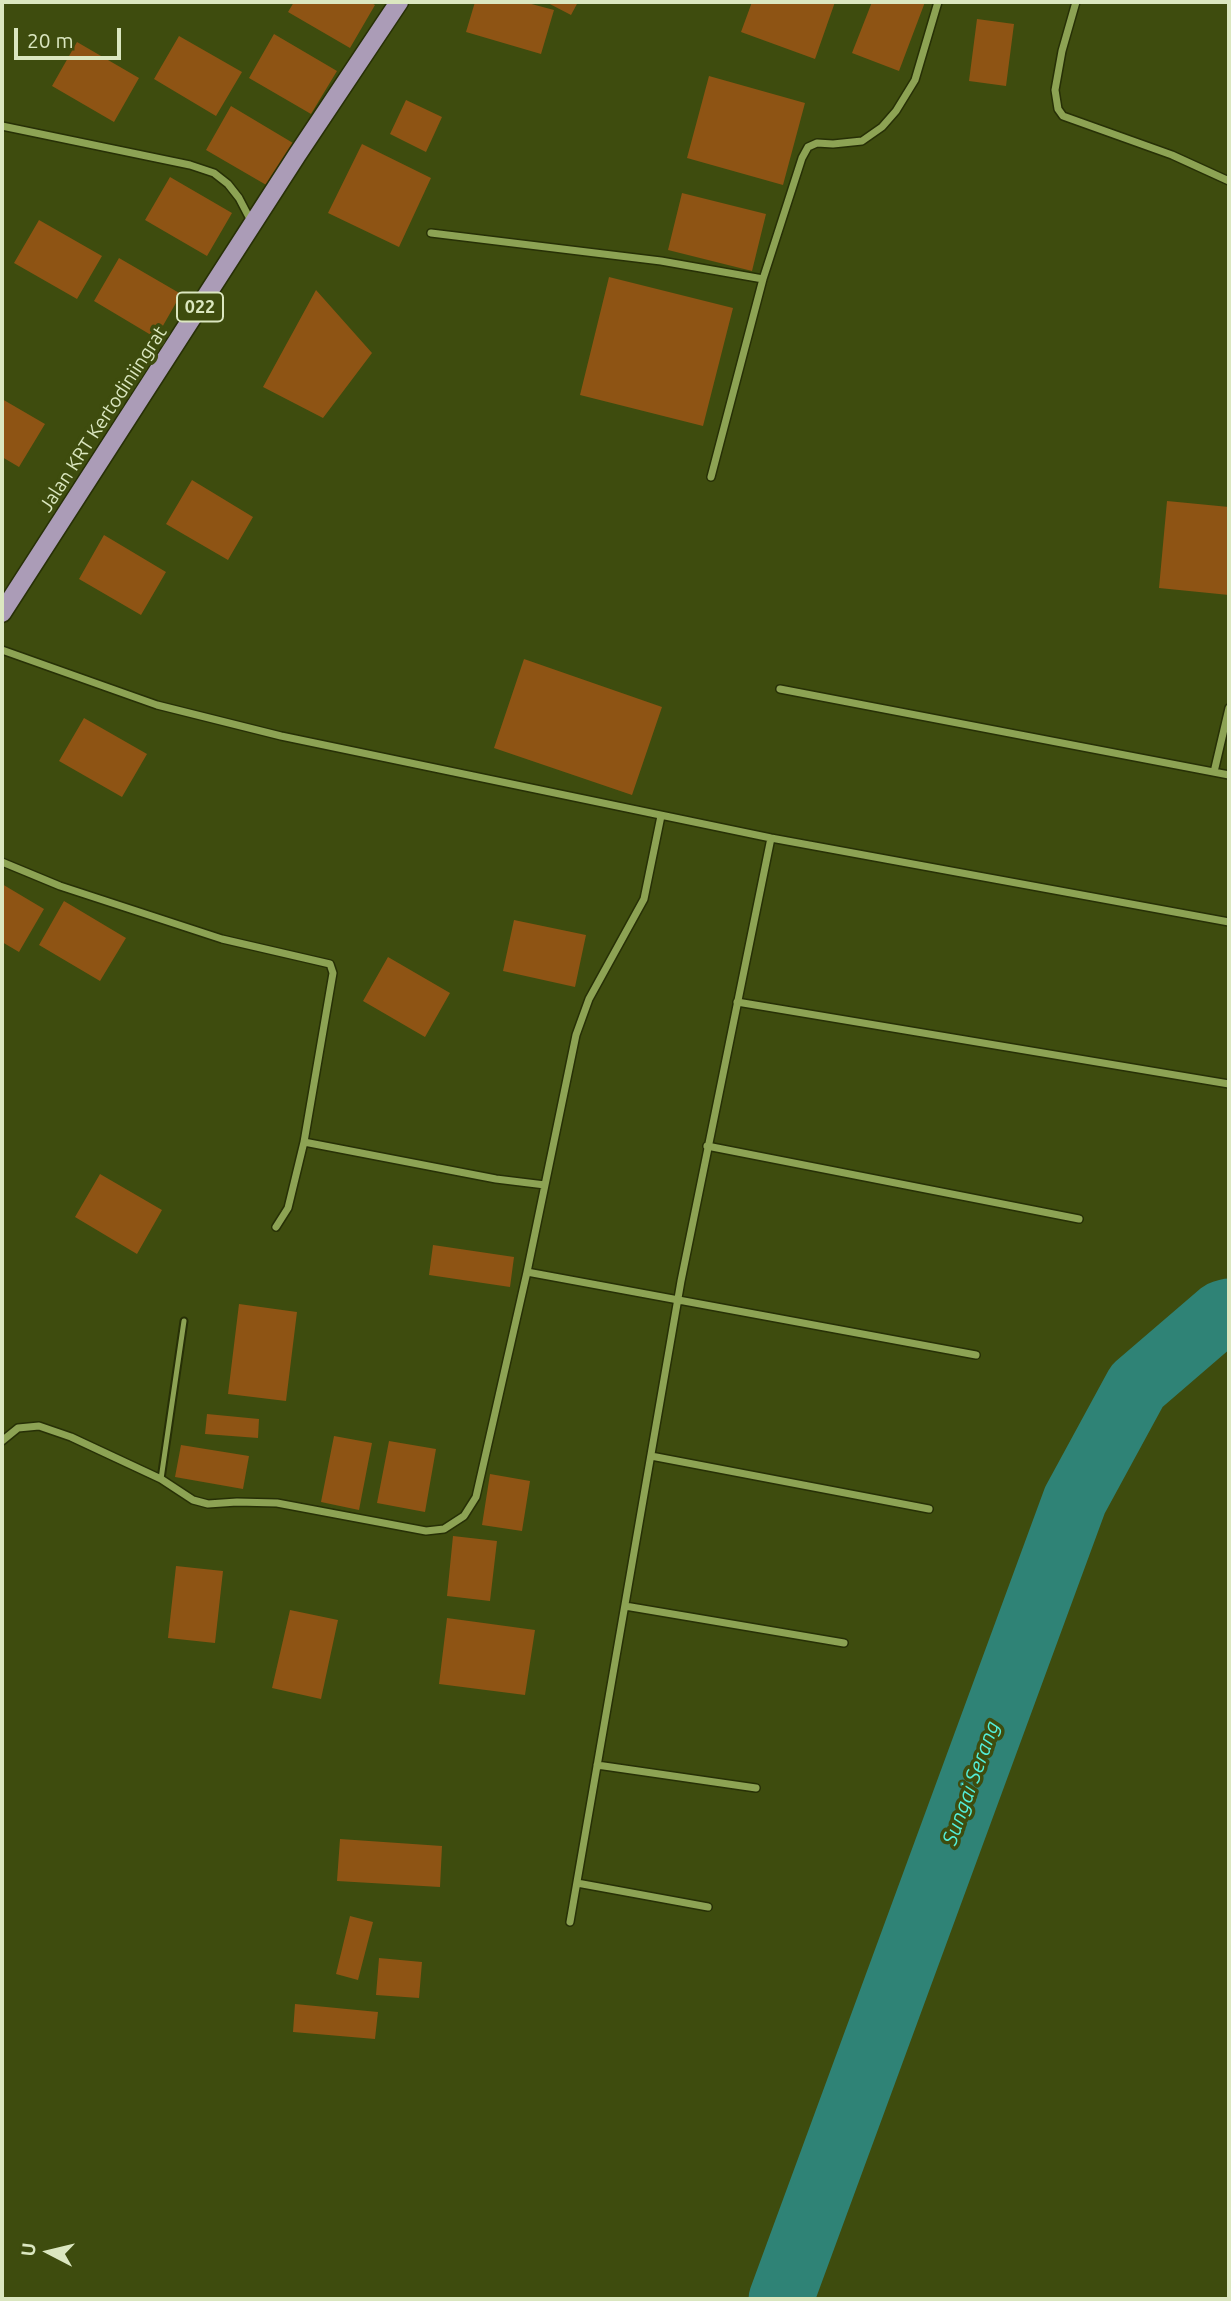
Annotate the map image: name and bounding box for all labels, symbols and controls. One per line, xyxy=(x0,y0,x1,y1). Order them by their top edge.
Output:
scale bar xyxy=(18,14,124,58)
text: 20 m xyxy=(27,28,74,52)
road number: 022 xyxy=(177,292,223,321)
street label: Jalan KRT Kertodiniingrat xyxy=(34,322,172,516)
water label: Sungai Serang xyxy=(937,1718,1005,1848)
north arrow xyxy=(14,2217,84,2287)
text: U xyxy=(16,2241,40,2257)

